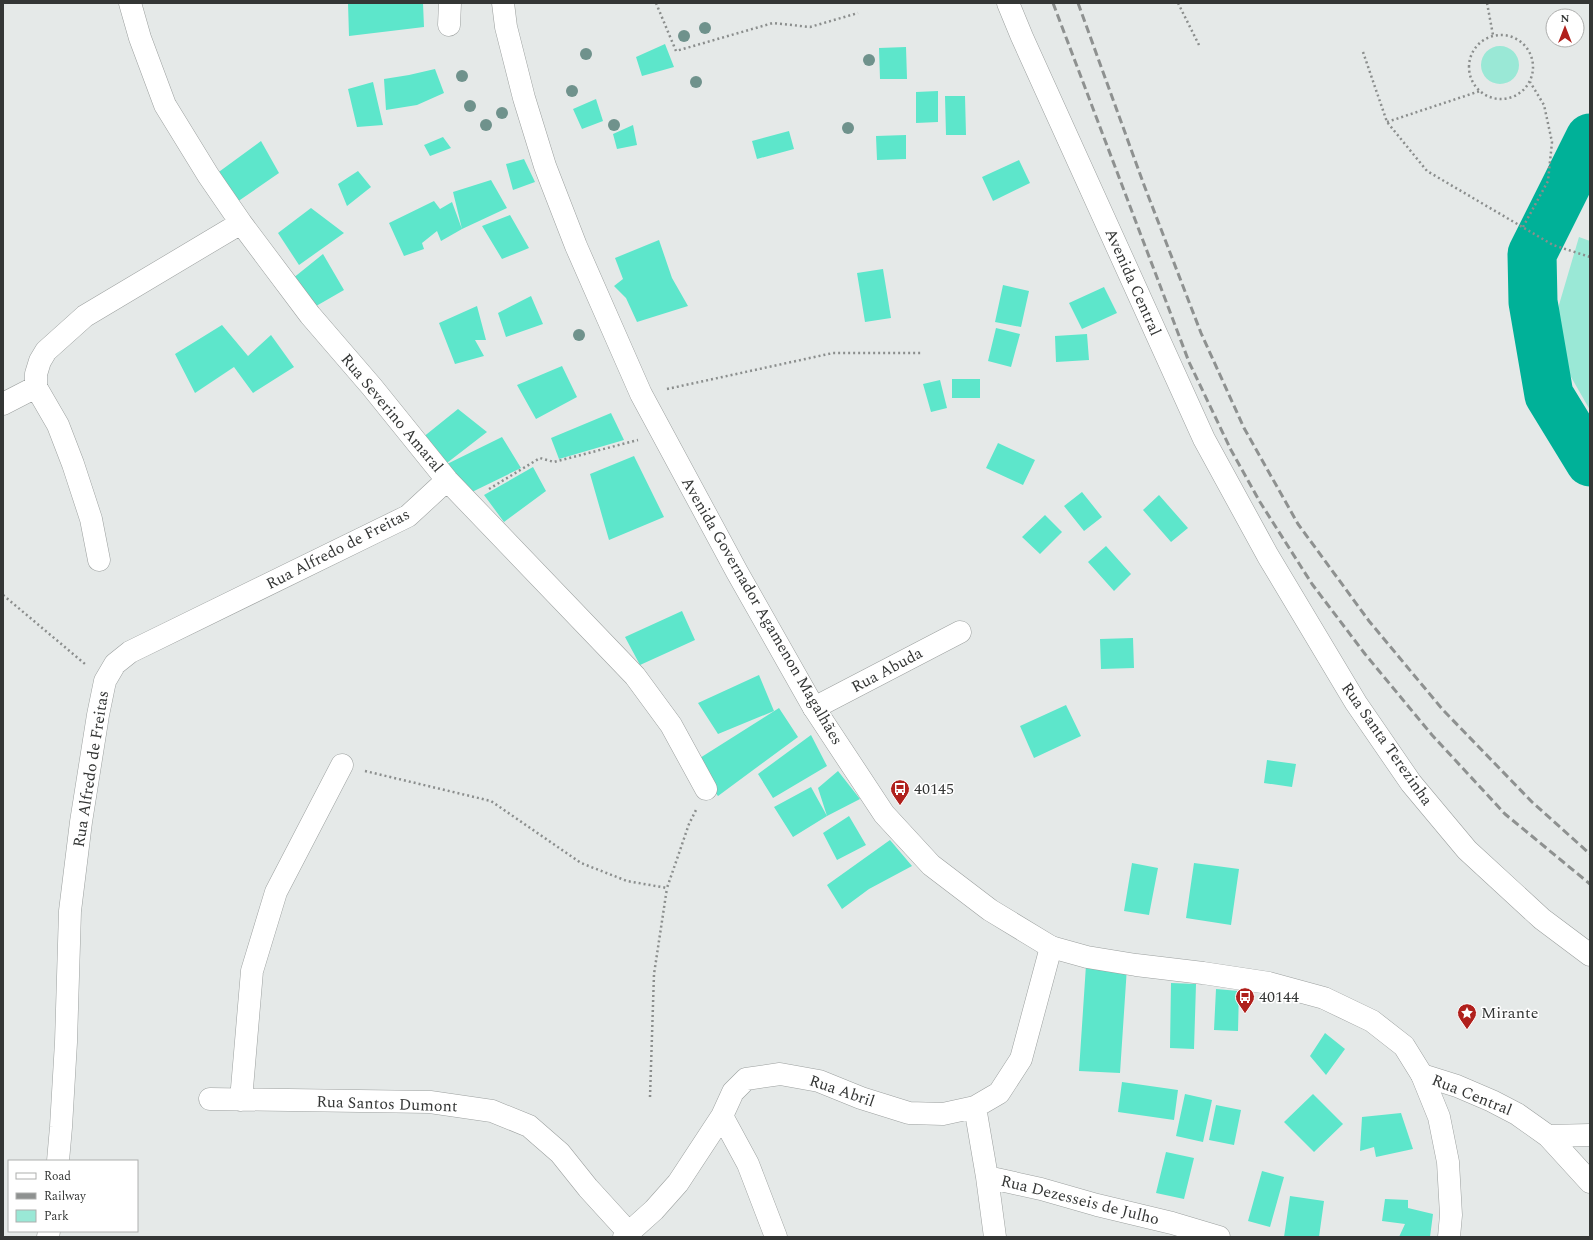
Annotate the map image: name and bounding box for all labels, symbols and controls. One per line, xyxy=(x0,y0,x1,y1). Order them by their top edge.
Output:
north arrow xyxy=(1545,8,1585,48)
text: N xyxy=(1561,10,1570,27)
street label: Avenida Central xyxy=(1099,224,1167,340)
street label: Rua Severino Amaral xyxy=(335,348,449,478)
street label: Avenida Governador Agamenon Magalhães xyxy=(675,472,849,750)
street label: Rua Alfredo de Freitas xyxy=(262,502,414,596)
street label: Rua Abuda xyxy=(847,641,927,699)
street label: Rua Santa Terezinha xyxy=(1335,677,1439,811)
street label: Rua Alfredo de Freitas xyxy=(67,689,115,849)
place label: 40145 xyxy=(914,777,954,801)
bus stop icon: 40145 xyxy=(889,778,911,806)
place label: 40144 xyxy=(1259,985,1299,1009)
bus stop icon: 40144 xyxy=(1234,986,1256,1014)
place label: Mirante xyxy=(1481,1001,1538,1025)
place icon: Mirante xyxy=(1456,1002,1478,1030)
street label: Rua Central xyxy=(1428,1068,1516,1122)
street label: Rua Abril xyxy=(806,1069,878,1113)
street label: Rua Santos Dumont xyxy=(316,1090,458,1118)
legend xyxy=(8,1160,138,1232)
text: Road xyxy=(44,1167,71,1186)
street label: Rua Dezesseis de Julho xyxy=(998,1169,1162,1231)
text: Railway xyxy=(44,1187,87,1206)
text: Park xyxy=(44,1207,69,1226)

